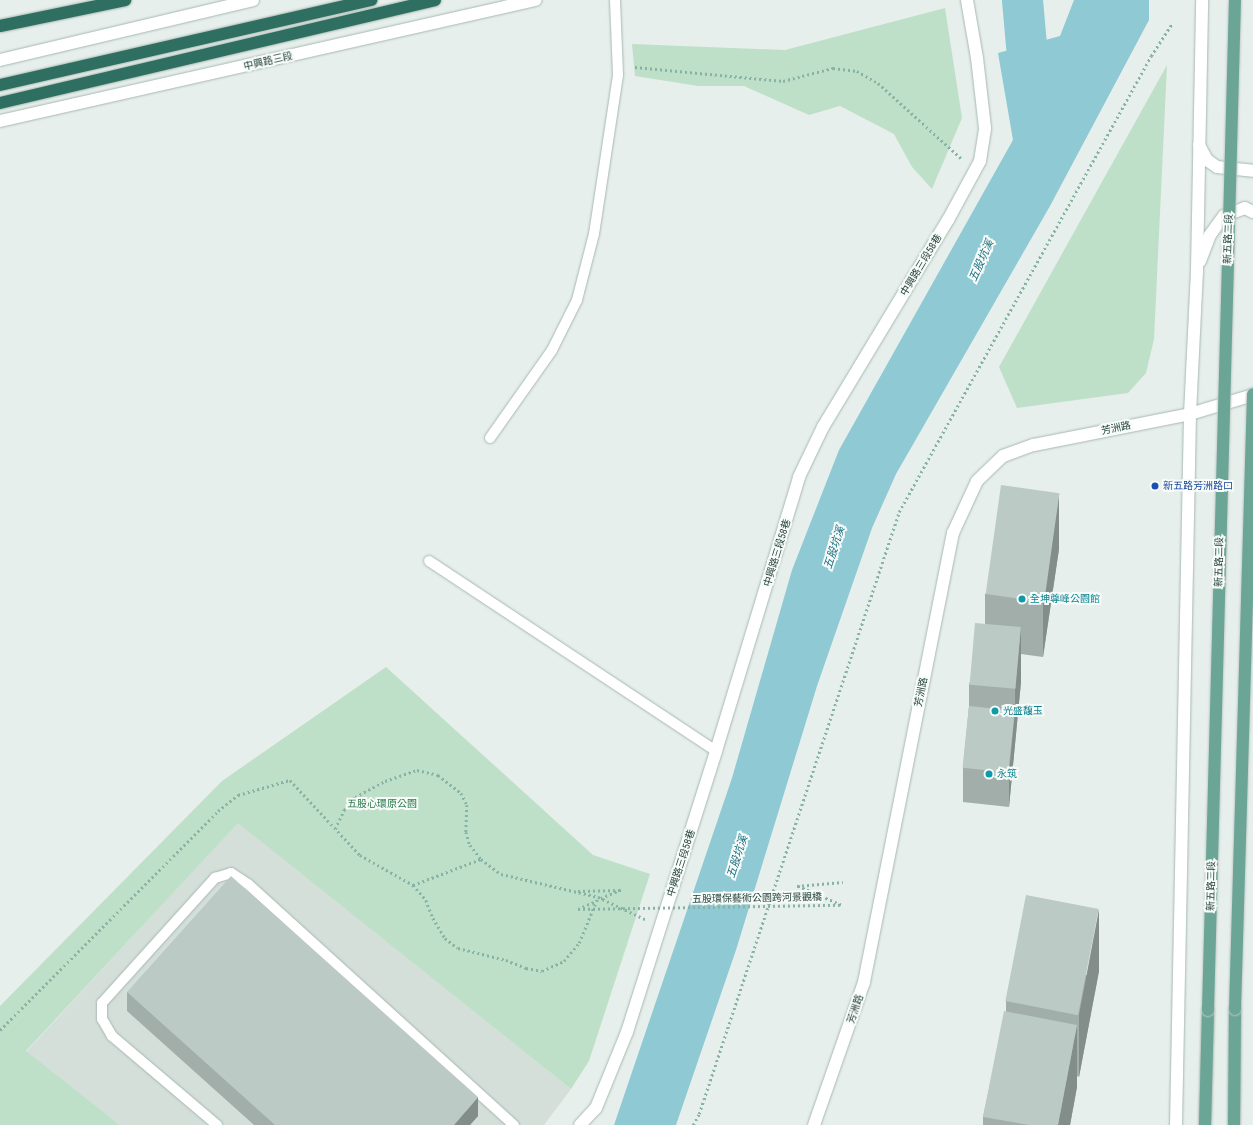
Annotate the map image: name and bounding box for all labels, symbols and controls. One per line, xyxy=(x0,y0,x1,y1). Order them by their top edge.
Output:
street label: 中興路三段 xyxy=(242,50,294,72)
street label: 新五路二段 xyxy=(1221,214,1235,264)
street label: 中興路三段58巷 xyxy=(898,232,944,298)
water label: 五股坑溪 xyxy=(967,238,997,284)
street label: 芳洲路 xyxy=(1100,419,1132,437)
place label: 新五路芳洲路口 xyxy=(1163,480,1233,492)
marker: 新五路芳洲路口 xyxy=(1150,481,1160,491)
street label: 中興路三段58巷 xyxy=(761,518,793,588)
water label: 五股坑溪 xyxy=(822,525,848,571)
street label: 新五路二段 xyxy=(1213,537,1225,587)
place label: 全坤尊峰公園館 xyxy=(1030,593,1100,605)
marker: 全坤尊峰公園館 xyxy=(1017,594,1027,604)
street label: 芳洲路 xyxy=(912,676,930,708)
place label: 光盛馥玉 xyxy=(1003,705,1043,717)
marker: 光盛馥玉 xyxy=(990,706,1000,716)
place label: 永筑 xyxy=(997,768,1017,780)
marker: 永筑 xyxy=(984,769,994,779)
park label: 五股心環原公園 xyxy=(347,798,417,810)
street label: 中興路三段58巷 xyxy=(664,828,698,898)
water label: 五股坑溪 xyxy=(725,834,751,880)
street label: 新五路二段 xyxy=(1205,861,1217,911)
street label: 五股環保藝術公園跨河景觀橋 xyxy=(692,891,822,905)
street label: 芳洲路 xyxy=(844,993,866,1025)

